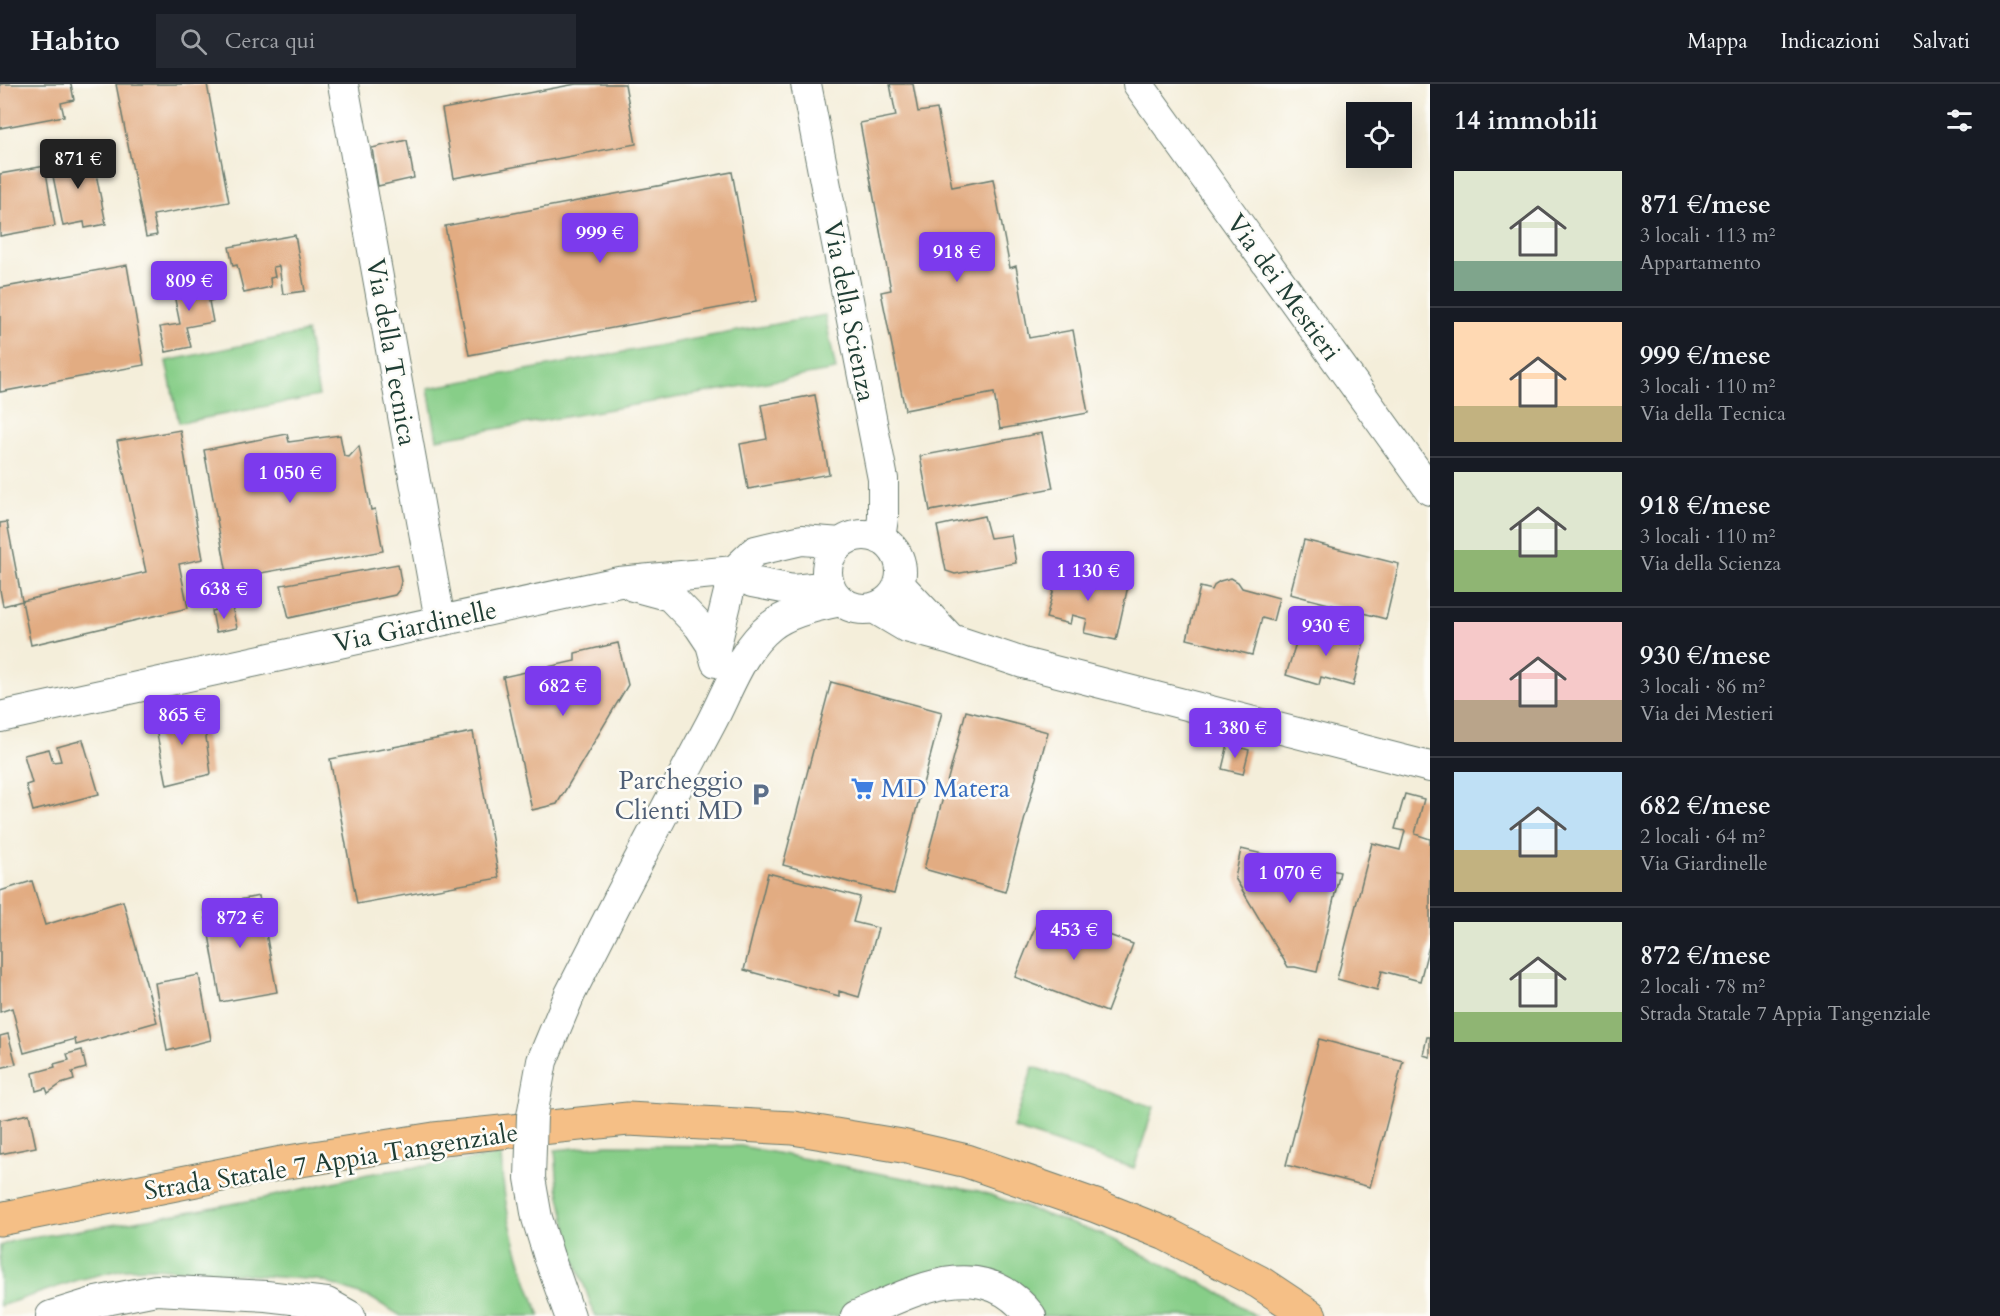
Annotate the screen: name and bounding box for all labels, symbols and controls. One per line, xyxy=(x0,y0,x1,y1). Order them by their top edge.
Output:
search box xyxy=(156,14,576,68)
text: Habito xyxy=(30,22,120,60)
icon: search xyxy=(177,25,210,58)
text: Cerca qui xyxy=(225,26,315,56)
text: Mappa xyxy=(1687,27,1747,56)
text: Indicazioni xyxy=(1780,27,1880,56)
text: Salvati xyxy=(1913,27,1970,56)
map controls xyxy=(1346,102,1412,168)
button: locate xyxy=(1346,102,1412,168)
text: 14 immobili xyxy=(1454,103,1598,138)
icon: filters xyxy=(1943,104,1976,137)
pin: 871 € xyxy=(36,139,120,190)
text: 871 € xyxy=(54,145,102,172)
text: 871 €/mese xyxy=(1640,187,1771,222)
icon: home xyxy=(1502,195,1574,267)
street label: Via dei Mestieri xyxy=(1218,207,1349,368)
pin: 999 € xyxy=(558,213,642,264)
street label: Via della Scienza xyxy=(815,218,884,404)
text: 999 € xyxy=(576,219,624,246)
text: 3 locali · 113 m² xyxy=(1640,222,1776,249)
pin: 918 € xyxy=(915,232,999,283)
text: 918 € xyxy=(933,238,981,265)
text: Appartamento xyxy=(1640,249,1761,276)
street label: Via della Tecnica xyxy=(358,256,425,449)
pin: 809 € xyxy=(147,261,231,312)
text: 809 € xyxy=(165,267,213,294)
text: 999 €/mese xyxy=(1640,338,1771,373)
icon: home xyxy=(1502,346,1574,418)
text: 3 locali · 110 m² xyxy=(1640,373,1776,400)
text: Via della Tecnica xyxy=(1640,400,1786,427)
pin: 1 050 € xyxy=(235,453,345,504)
text: 1 050 € xyxy=(258,459,322,486)
text: 918 €/mese xyxy=(1640,488,1771,523)
icon: home xyxy=(1502,496,1574,568)
text: 3 locali · 110 m² xyxy=(1640,523,1776,550)
text: Via della Scienza xyxy=(1640,550,1781,577)
pin: 1 130 € xyxy=(1033,551,1143,602)
text: 1 130 € xyxy=(1056,557,1120,584)
pin: 638 € xyxy=(182,569,266,620)
text: 638 € xyxy=(200,575,248,602)
street label: Via Giardinelle xyxy=(330,592,500,661)
pin: 930 € xyxy=(1284,606,1368,657)
text: 930 € xyxy=(1302,612,1350,639)
text: 930 €/mese xyxy=(1640,638,1771,673)
icon: home xyxy=(1502,646,1574,718)
pin: 682 € xyxy=(521,666,605,717)
text: 682 € xyxy=(539,672,587,699)
text: 3 locali · 86 m² xyxy=(1640,673,1765,700)
pin: 865 € xyxy=(140,695,224,746)
text: Via dei Mestieri xyxy=(1640,700,1774,727)
text: 865 € xyxy=(158,701,206,728)
pin: 1 380 € xyxy=(1180,708,1290,759)
text: 1 380 € xyxy=(1203,714,1267,741)
place label: Parcheggio Clienti MD xyxy=(614,763,743,828)
place label: MD Matera xyxy=(881,771,1010,806)
supermarket icon: MD Matera xyxy=(850,775,876,801)
parking icon: Parcheggio Clienti MD xyxy=(748,782,774,808)
text: 682 €/mese xyxy=(1640,788,1771,823)
icon: home xyxy=(1502,796,1574,868)
text: 2 locali · 64 m² xyxy=(1640,823,1765,850)
text: Via Giardinelle xyxy=(1640,850,1768,877)
pin: 1 070 € xyxy=(1235,853,1345,904)
text: 1 070 € xyxy=(1258,859,1322,886)
pin: 872 € xyxy=(198,898,282,949)
text: 872 € xyxy=(216,904,264,931)
pin: 453 € xyxy=(1032,910,1116,961)
text: 453 € xyxy=(1050,916,1098,943)
text: 872 €/mese xyxy=(1640,938,1771,973)
icon: home xyxy=(1502,946,1574,1018)
text: 2 locali · 78 m² xyxy=(1640,973,1765,1000)
text: Strada Statale 7 Appia Tangenziale xyxy=(1640,1000,1931,1027)
street label: Strada Statale 7 Appia Tangenziale xyxy=(142,1115,521,1208)

